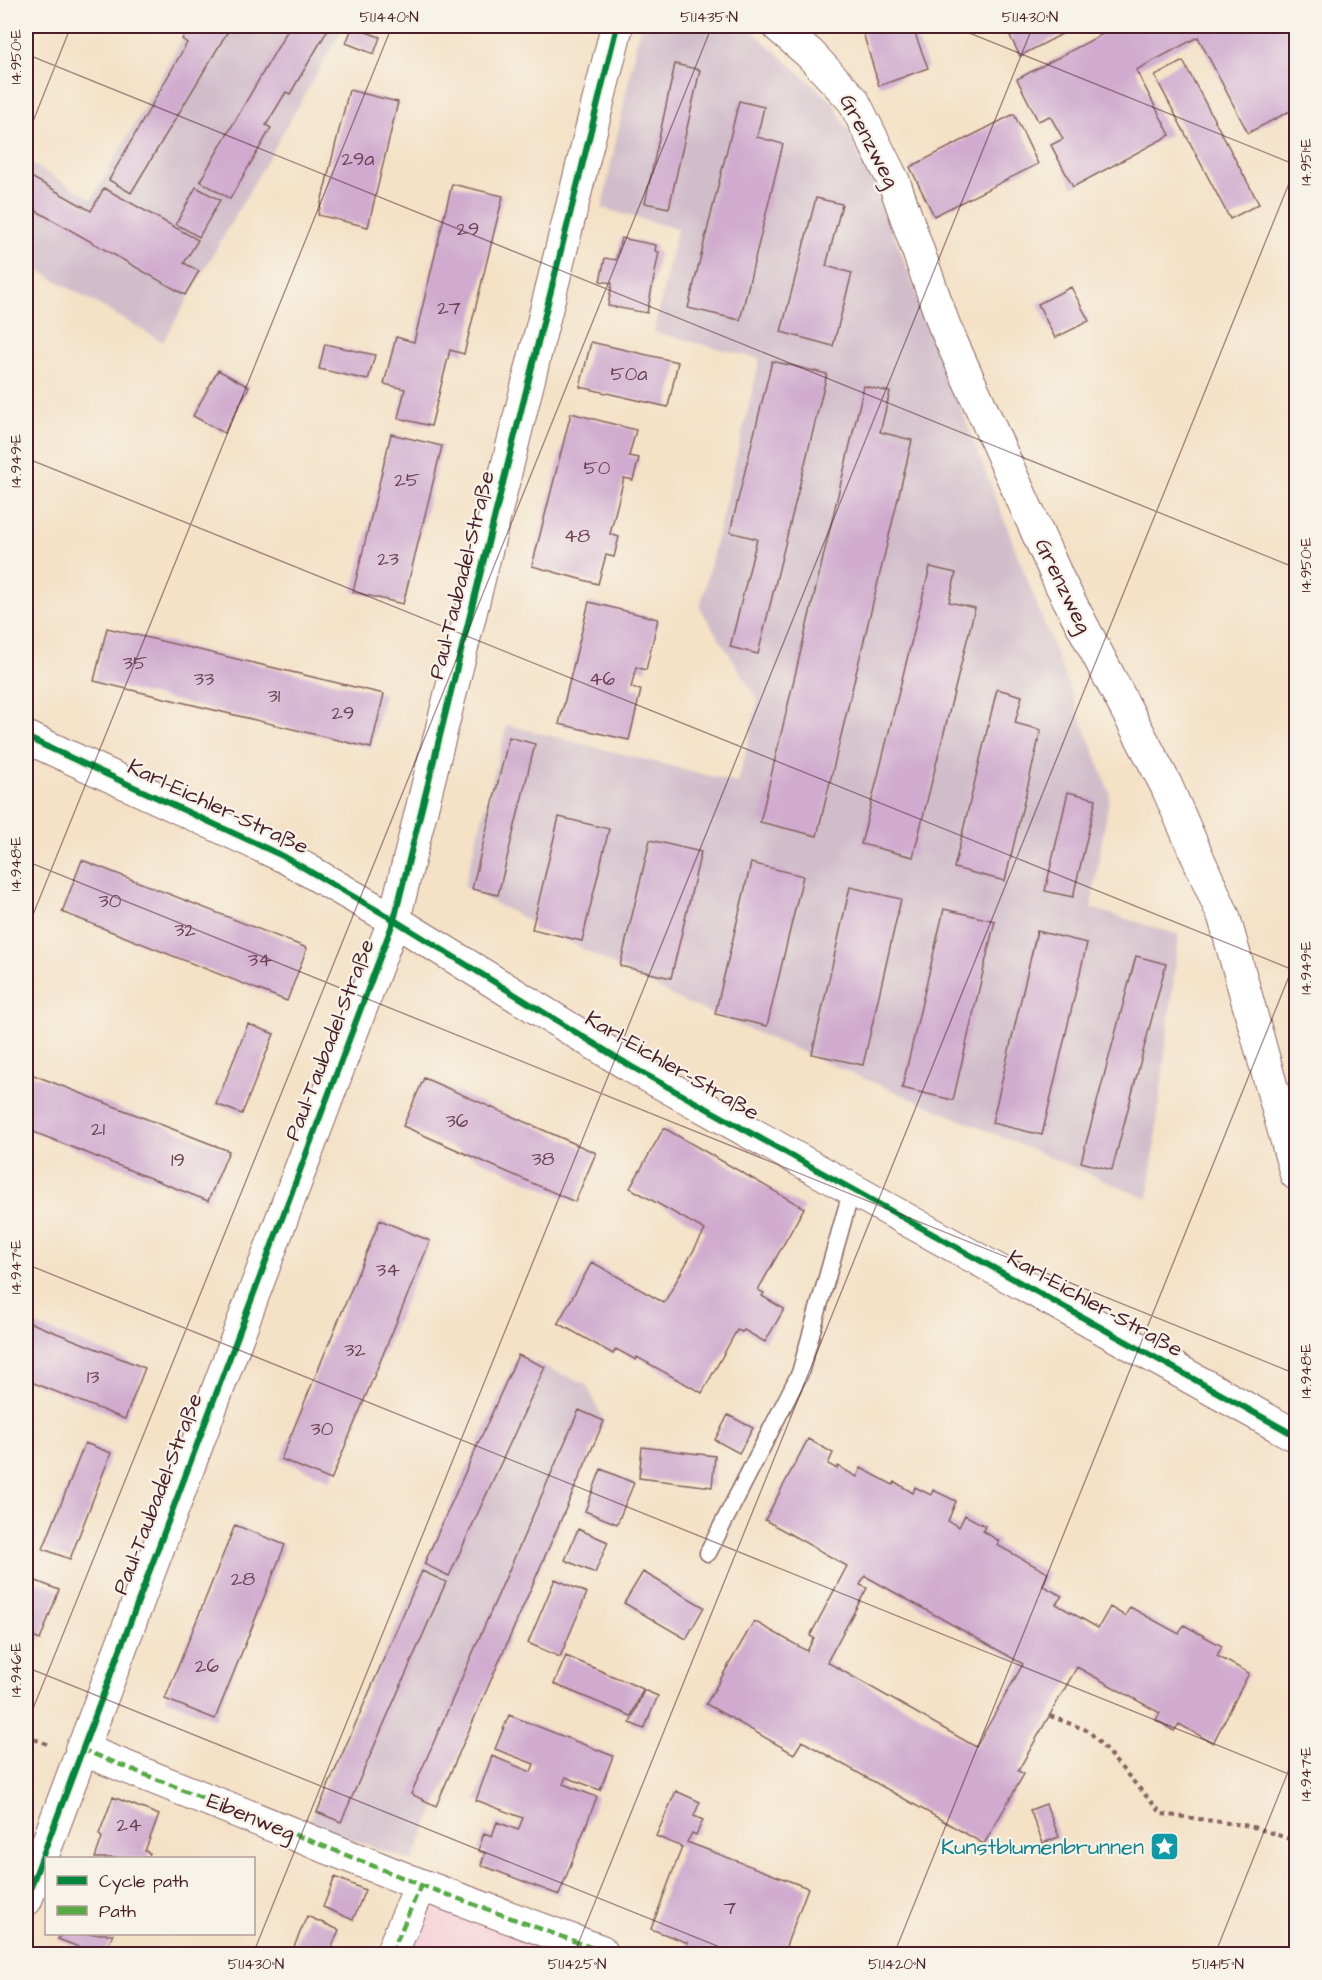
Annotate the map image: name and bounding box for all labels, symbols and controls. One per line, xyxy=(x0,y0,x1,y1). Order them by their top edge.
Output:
text: 51.1440°N xyxy=(359,7,419,28)
text: 51.1435°N xyxy=(680,7,738,28)
text: 51.1430°N xyxy=(1002,7,1058,28)
text: 14.950°E xyxy=(6,29,27,85)
street label: Grenzweg xyxy=(830,89,907,194)
text: 14.951°E xyxy=(1296,138,1317,186)
house number: 29a xyxy=(341,145,375,173)
house number: 29 xyxy=(457,215,479,243)
house number: 27 xyxy=(437,294,461,322)
house number: 50a xyxy=(611,360,647,388)
text: 14.949°E xyxy=(6,434,27,488)
house number: 50 xyxy=(584,454,611,482)
house number: 25 xyxy=(394,466,420,494)
street label: Paul-Taubadel-Straße xyxy=(421,467,503,682)
house number: 48 xyxy=(564,522,590,550)
street label: Grenzweg xyxy=(1026,533,1099,639)
text: 14.950°E xyxy=(1296,537,1317,593)
house number: 23 xyxy=(377,545,399,573)
house number: 35 xyxy=(123,649,147,677)
house number: 33 xyxy=(194,665,214,693)
house number: 46 xyxy=(589,665,616,693)
house number: 31 xyxy=(268,682,281,710)
house number: 29 xyxy=(332,699,354,727)
street label: Karl-Eichler-Straße xyxy=(122,751,314,863)
text: 14.948°E xyxy=(6,836,27,891)
house number: 30 xyxy=(99,887,122,915)
house number: 32 xyxy=(174,916,196,944)
street label: Paul-Taubadel-Straße xyxy=(277,935,383,1145)
text: 14.949°E xyxy=(1296,941,1317,995)
house number: 34 xyxy=(248,946,272,974)
street label: Karl-Eichler-Straße xyxy=(579,1003,765,1129)
house number: 36 xyxy=(446,1107,469,1135)
house number: 21 xyxy=(91,1115,105,1143)
house number: 38 xyxy=(531,1145,555,1173)
house number: 19 xyxy=(171,1146,185,1174)
text: 14.947°E xyxy=(6,1240,27,1294)
street label: Karl-Eichler-Straße xyxy=(1002,1243,1188,1365)
house number: 34 xyxy=(376,1256,400,1284)
house number: 32 xyxy=(344,1336,366,1364)
text: 14.948°E xyxy=(1296,1343,1317,1398)
house number: 13 xyxy=(87,1363,99,1391)
street label: Paul-Taubadel-Straße xyxy=(105,1389,211,1599)
house number: 30 xyxy=(311,1415,334,1443)
house number: 28 xyxy=(231,1565,255,1593)
text: 14.946°E xyxy=(6,1643,27,1697)
house number: 26 xyxy=(195,1652,219,1680)
text: 14.947°E xyxy=(1296,1747,1317,1801)
street label: Eibenweg xyxy=(202,1785,300,1850)
house number: 24 xyxy=(116,1811,142,1839)
place icon: Kunstblumenbrunnen xyxy=(1149,1831,1181,1863)
place label: Kunstblumenbrunnen xyxy=(941,1832,1144,1863)
legend xyxy=(45,1857,255,1935)
text: Cycle path xyxy=(99,1869,188,1895)
house number: 7 xyxy=(724,1894,736,1922)
text: Path xyxy=(99,1899,136,1924)
text: 51.1430°N xyxy=(228,1954,284,1975)
text: 51.1425°N xyxy=(548,1954,606,1975)
text: 51.1420°N xyxy=(868,1954,926,1975)
text: 51.1415°N xyxy=(1192,1954,1244,1975)

